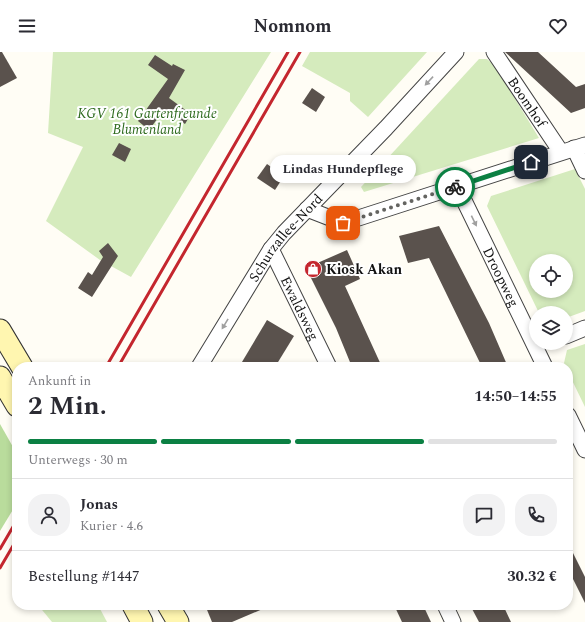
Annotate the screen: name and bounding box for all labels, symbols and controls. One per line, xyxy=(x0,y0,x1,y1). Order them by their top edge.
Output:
text: Nomnom xyxy=(254,13,331,40)
icon: menu xyxy=(16,15,38,37)
icon: heart xyxy=(547,15,569,37)
street label: Boomhof xyxy=(502,73,552,133)
one-way arrow xyxy=(425,76,434,86)
park label: KGV 161 Gartenfreunde Blumenland xyxy=(77,103,217,140)
pin xyxy=(514,145,548,179)
icon: home xyxy=(520,151,542,173)
callout: Lindas Hundepflege xyxy=(270,155,416,183)
text: Lindas Hundepflege xyxy=(282,159,404,179)
courier xyxy=(435,167,475,207)
icon: bike xyxy=(444,176,466,198)
street label: Schurzallee-Nord xyxy=(243,189,328,286)
pin xyxy=(326,206,360,240)
icon: bag xyxy=(332,212,354,234)
one-way arrow xyxy=(471,216,477,227)
street label: Droopweg xyxy=(477,243,524,311)
map controls xyxy=(529,254,573,350)
button: locate xyxy=(529,254,573,298)
shop icon: Kiosk Akan xyxy=(303,259,323,279)
place label: Kiosk Akan xyxy=(326,259,402,280)
street label: Ewaldsweg xyxy=(275,273,324,344)
button: layers xyxy=(529,306,573,350)
one-way arrow xyxy=(221,319,229,329)
text: Ankunft in xyxy=(28,371,91,391)
text: 14:50–14:55 xyxy=(474,385,557,408)
text: 2 Min. xyxy=(28,386,107,426)
text: Unterwegs · 30 m xyxy=(28,450,128,470)
text: Jonas xyxy=(80,493,118,516)
button: person xyxy=(28,494,70,536)
button: chat xyxy=(463,494,505,536)
button: phone xyxy=(515,494,557,536)
text: Kurier · 4.6 xyxy=(80,516,143,536)
text: Bestellung #1447 xyxy=(28,565,140,588)
text: 30.32 € xyxy=(507,565,557,588)

